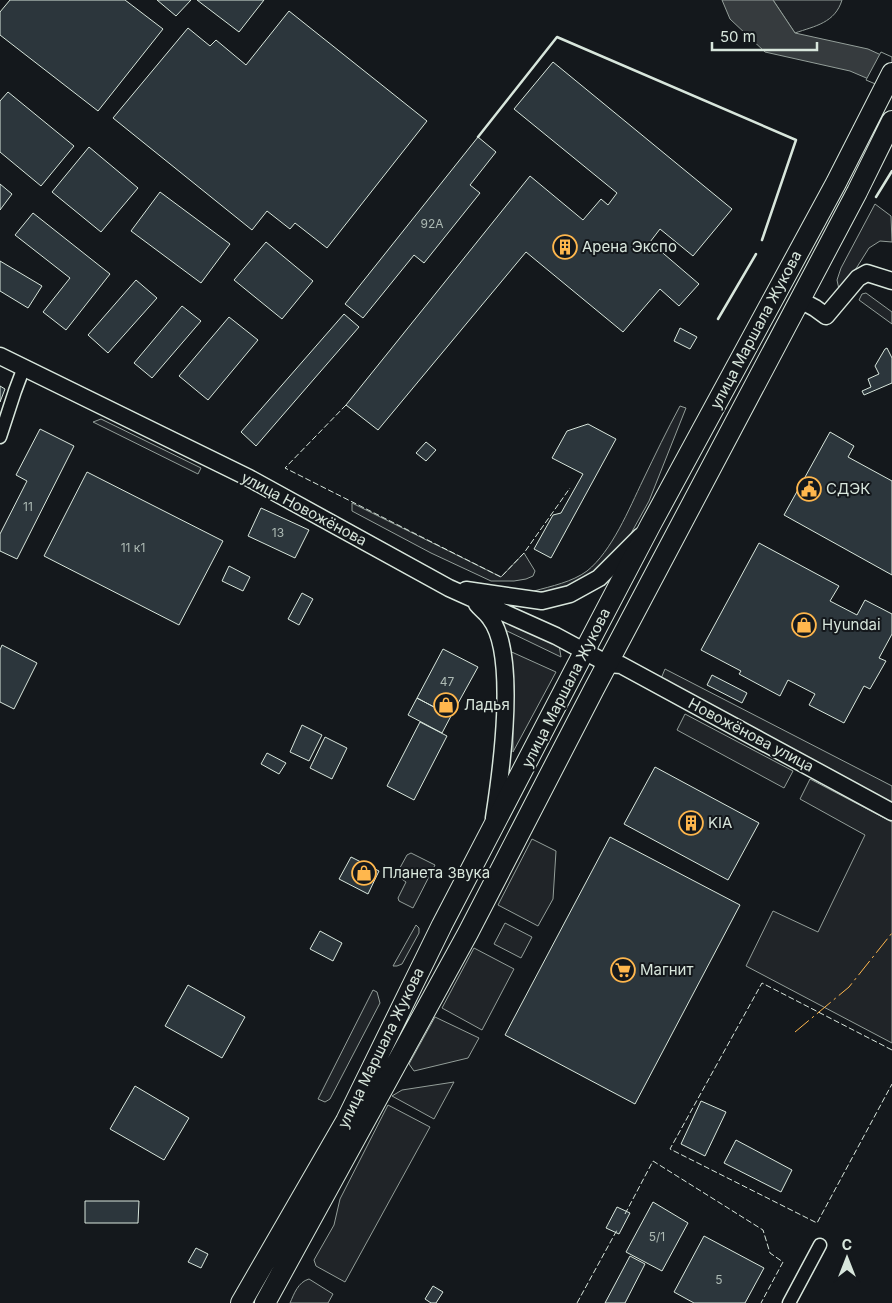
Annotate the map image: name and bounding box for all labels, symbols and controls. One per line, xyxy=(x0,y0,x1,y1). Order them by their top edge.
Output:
scale bar xyxy=(712,20,817,52)
text: 50 m xyxy=(720,27,756,46)
house number: 92А xyxy=(420,216,444,231)
building icon: Арена Экспо xyxy=(552,234,578,260)
place label: Арена Экспо xyxy=(582,237,677,256)
street label: улица Маршала Жукова xyxy=(706,247,805,412)
street label: улица Новожёнова xyxy=(238,467,370,550)
public building icon: СДЭК xyxy=(796,476,822,502)
place label: СДЭК xyxy=(826,479,870,498)
house number: 11 xyxy=(23,499,33,514)
house number: 13 xyxy=(272,525,284,540)
house number: 11 к1 xyxy=(121,540,145,555)
street label: улица Маршала Жукова xyxy=(517,605,614,771)
shop icon: Hyundai xyxy=(791,612,817,638)
place label: Hyundai xyxy=(822,615,881,634)
house number: 47 xyxy=(440,674,454,689)
shop icon: Ладья xyxy=(433,692,459,718)
street label: Новожёнова улица xyxy=(685,693,817,776)
place label: Ладья xyxy=(464,695,510,714)
building icon: KIA xyxy=(678,810,704,836)
place label: KIA xyxy=(708,813,732,832)
shop icon: Планета Звука xyxy=(351,860,377,886)
place label: Планета Звука xyxy=(382,863,490,882)
supermarket icon: Магнит xyxy=(610,957,636,983)
place label: Магнит xyxy=(640,960,693,979)
street label: улица Маршала Жукова xyxy=(333,964,428,1131)
house number: 5/1 xyxy=(649,1229,665,1244)
north arrow xyxy=(822,1233,872,1283)
text: С xyxy=(842,1236,852,1253)
house number: 5 xyxy=(715,1272,723,1287)

